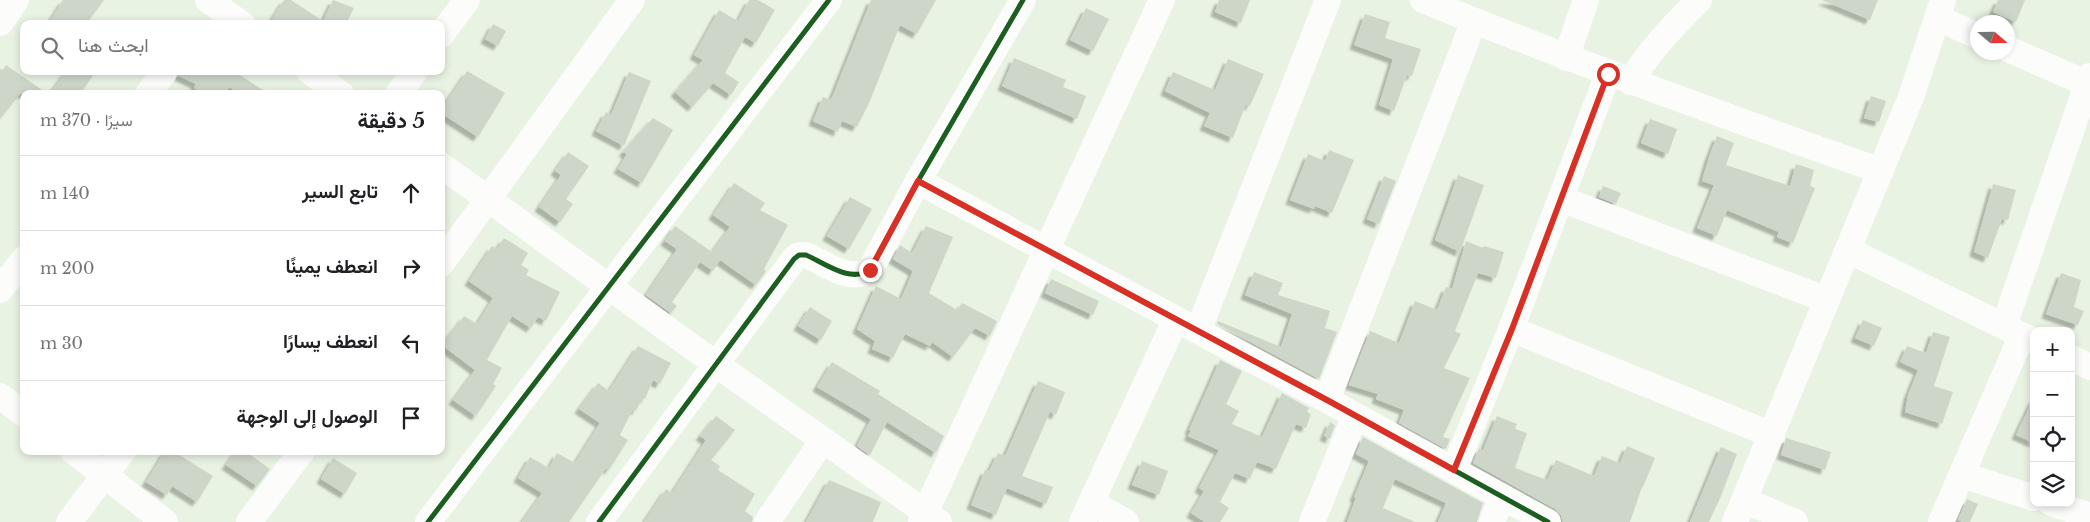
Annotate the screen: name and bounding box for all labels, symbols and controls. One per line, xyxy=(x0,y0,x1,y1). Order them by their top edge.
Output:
north arrow xyxy=(1970,15,2015,60)
search box xyxy=(20,20,445,75)
icon: search xyxy=(38,34,66,62)
text: ابحث هنا xyxy=(78,34,149,57)
route start xyxy=(1597,63,1620,86)
text: 5 دقيقة xyxy=(357,108,425,134)
text: سيرًا · 370 m xyxy=(40,110,133,130)
icon: ahead xyxy=(397,179,425,207)
text: تابع السير xyxy=(302,180,378,203)
text: 140 m xyxy=(40,183,90,203)
icon: right xyxy=(397,254,425,282)
text: انعطف يمينًا xyxy=(285,255,378,278)
text: 200 m xyxy=(40,258,94,278)
route end xyxy=(859,259,882,282)
map controls xyxy=(2030,327,2075,507)
button: + xyxy=(2030,327,2075,372)
icon: left xyxy=(397,329,425,357)
text: انعطف يسارًا xyxy=(283,330,378,353)
text: 30 m xyxy=(40,333,83,353)
button: − xyxy=(2030,372,2075,417)
icon: arrive xyxy=(397,404,425,432)
text: الوصول إلى الوجهة xyxy=(237,405,378,428)
button: locate xyxy=(2030,417,2075,462)
button: layers xyxy=(2030,462,2075,507)

